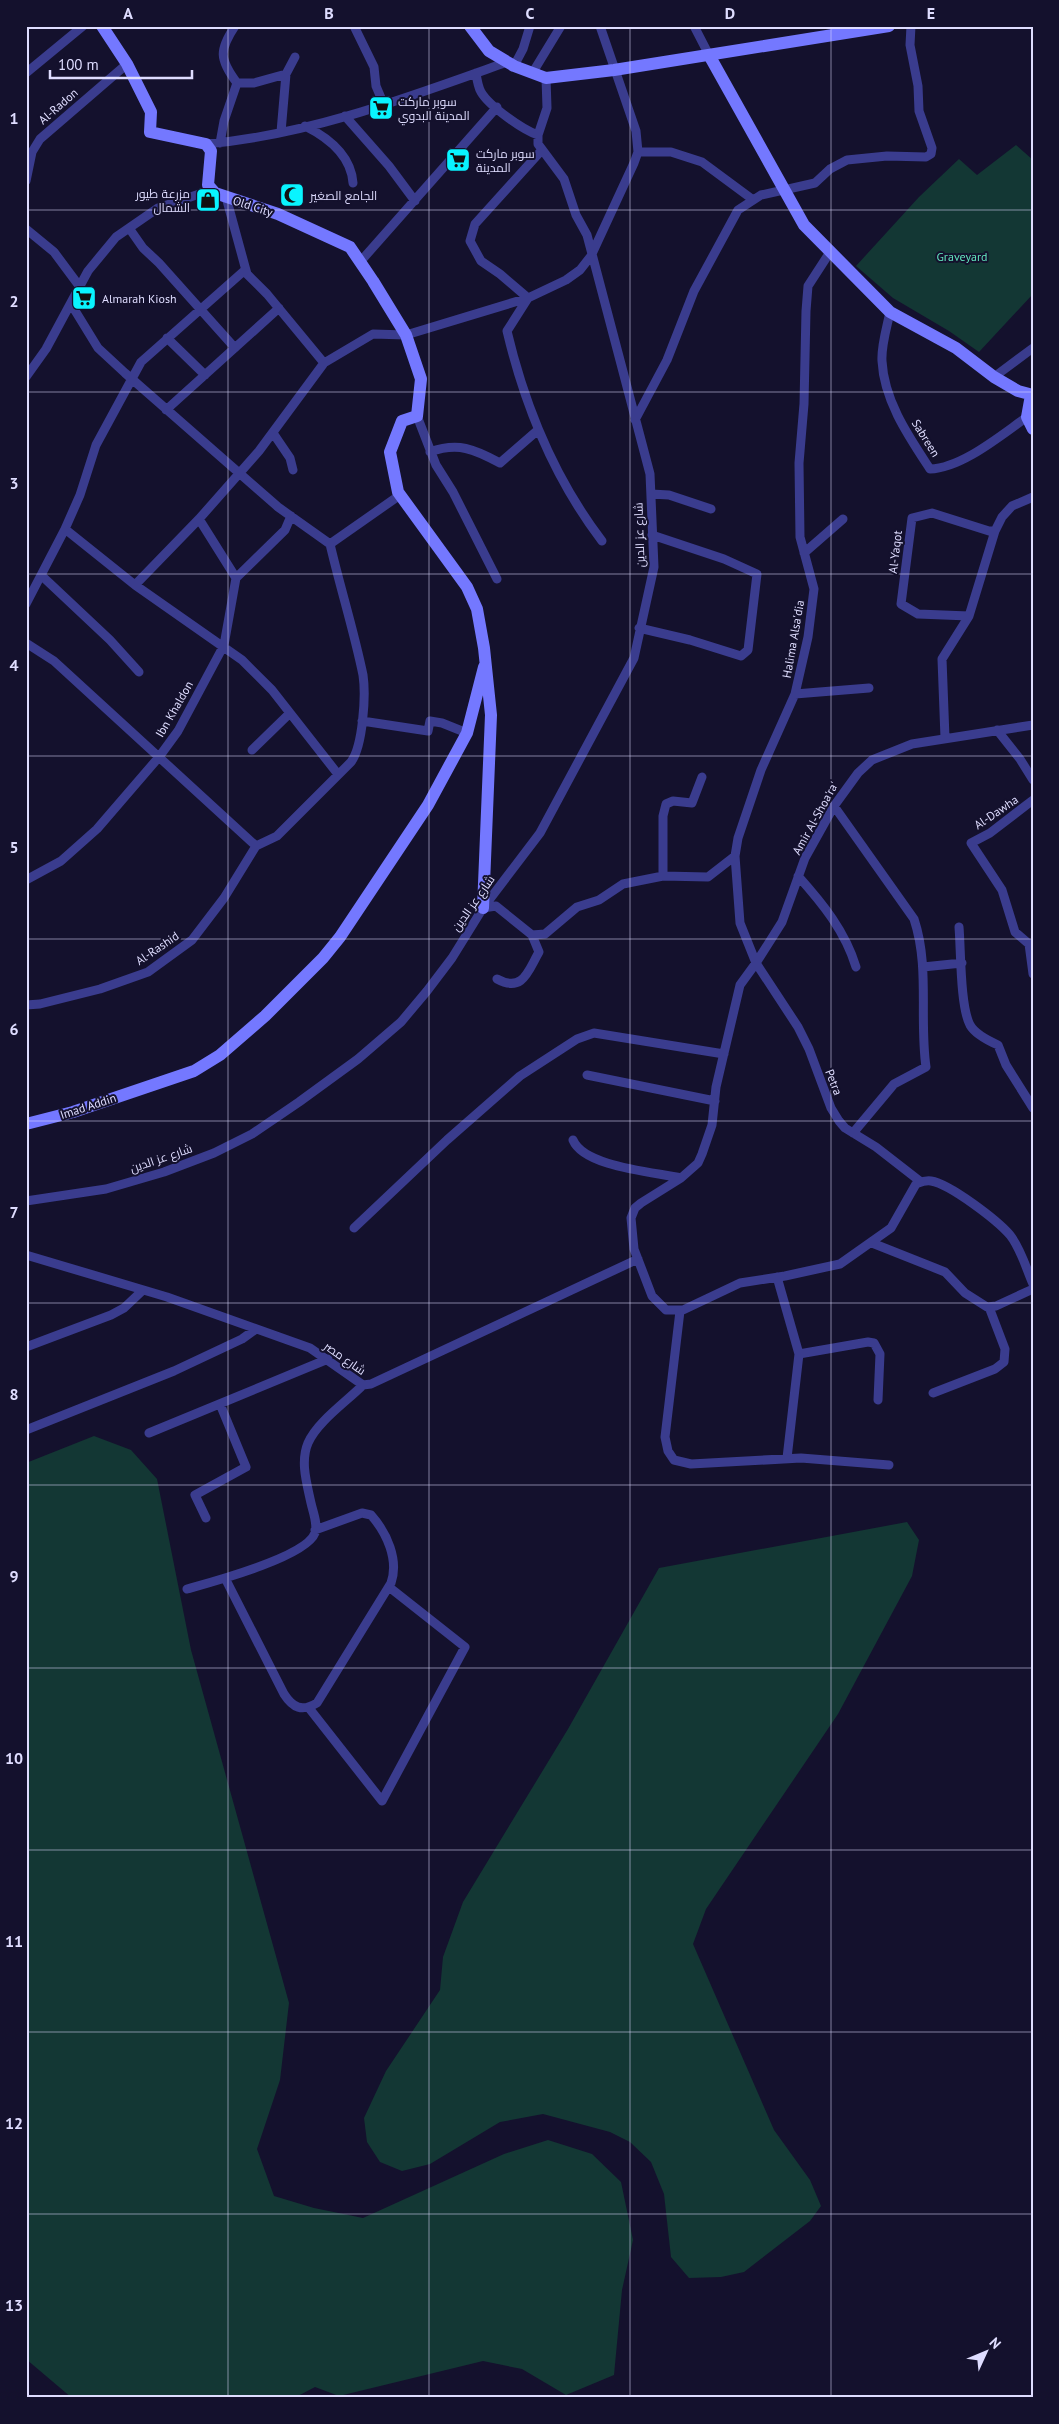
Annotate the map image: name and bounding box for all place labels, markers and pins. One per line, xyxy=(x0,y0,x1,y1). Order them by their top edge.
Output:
place label: سوبر ماركت المدينة البدوي xyxy=(398,94,470,126)
supermarket icon: سوبر ماركت المدينة البدوي xyxy=(368,95,394,121)
place label: سوبر ماركت المدينة xyxy=(476,146,535,175)
supermarket icon: سوبر ماركت المدينة xyxy=(445,147,471,173)
mosque icon: الجامع الصغير xyxy=(279,182,305,208)
place label: مزرعة طيور الشمال xyxy=(135,186,190,215)
shop icon: مزرعة طيور الشمال xyxy=(195,187,221,213)
place label: الجامع الصغير xyxy=(309,188,377,204)
supermarket icon: Almarah Kiosh xyxy=(71,285,97,311)
place label: Almarah Kiosh xyxy=(102,291,177,306)

